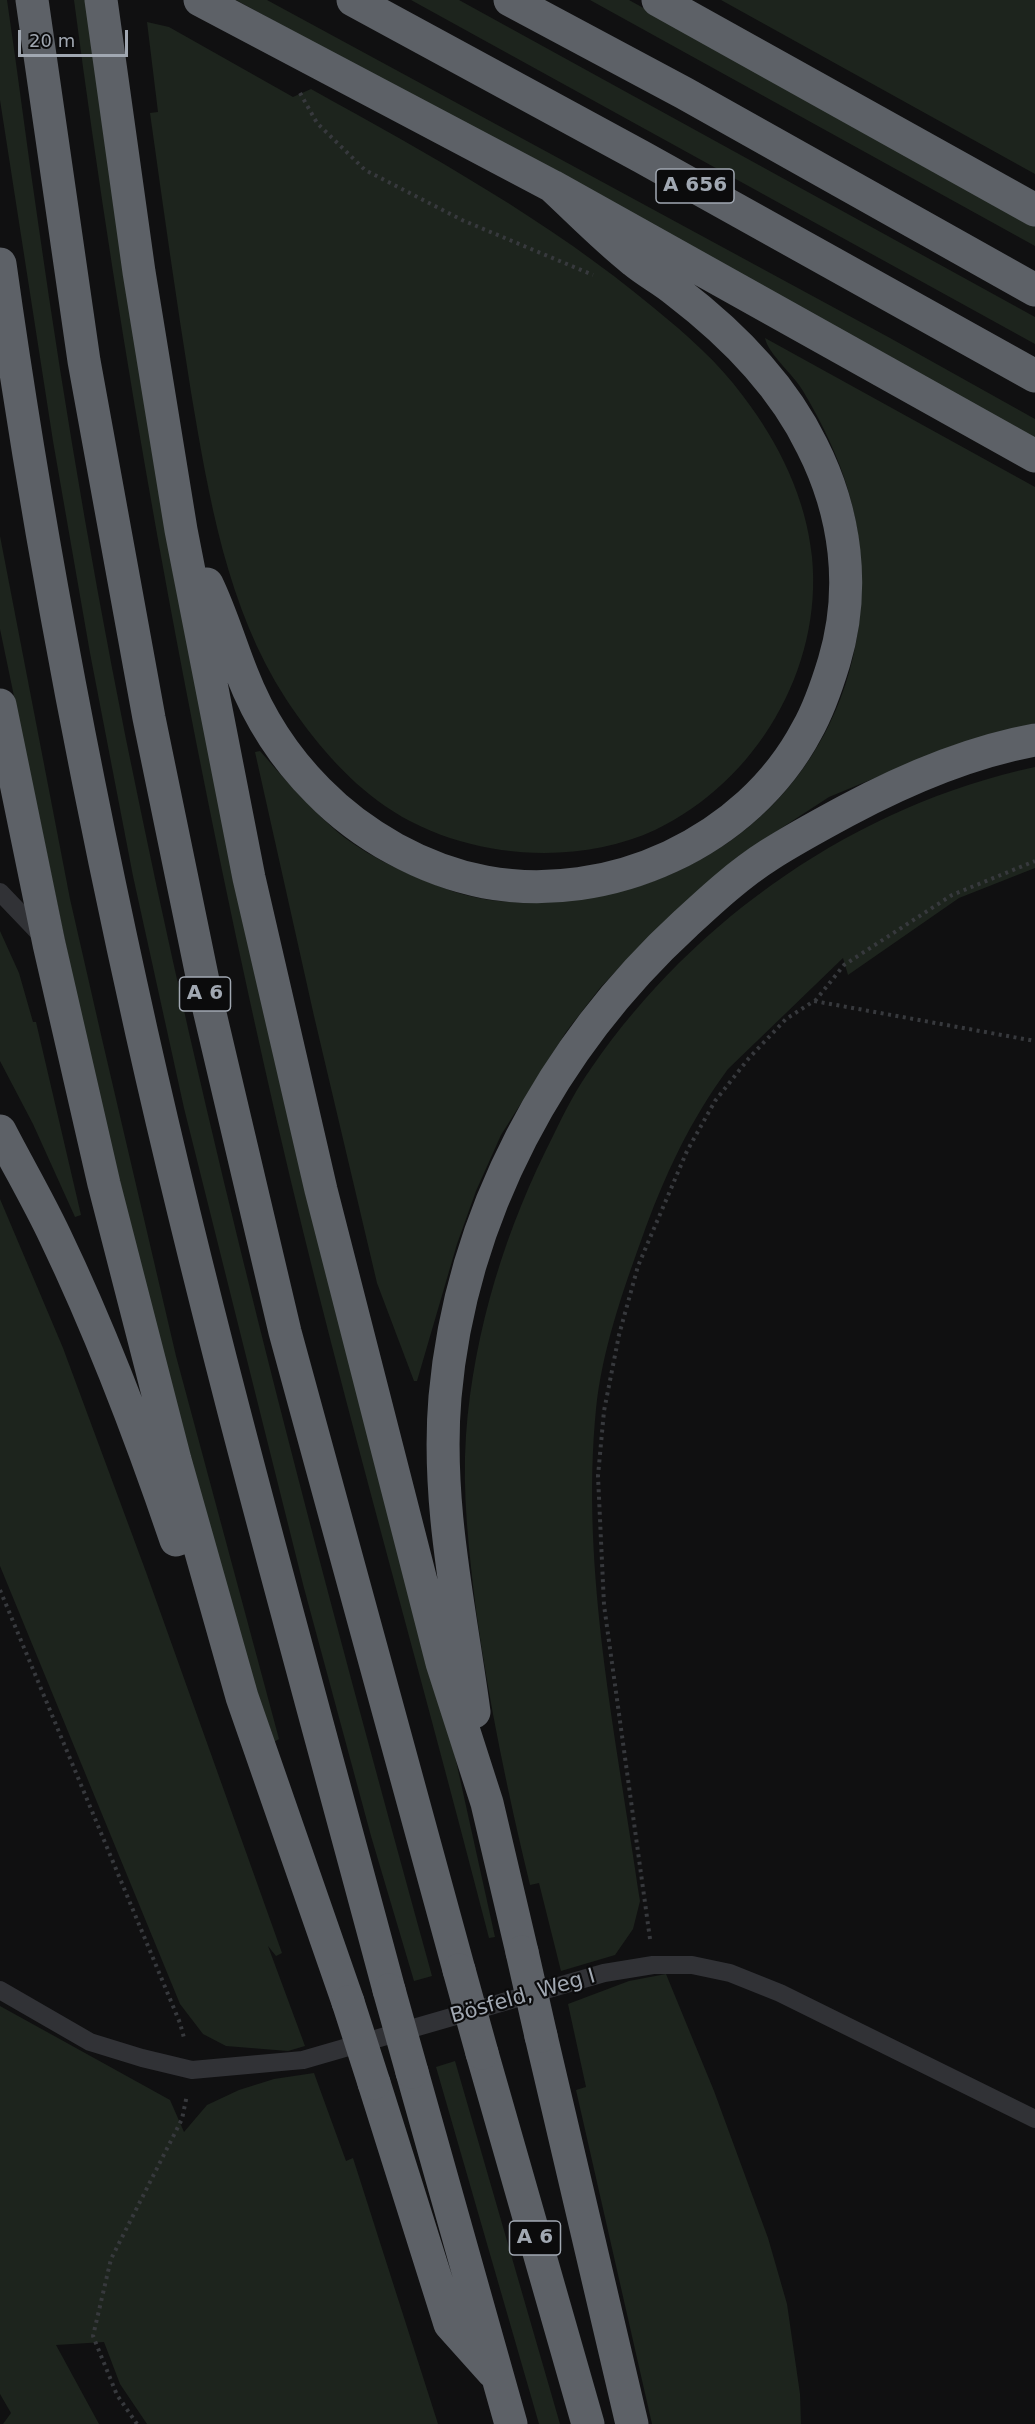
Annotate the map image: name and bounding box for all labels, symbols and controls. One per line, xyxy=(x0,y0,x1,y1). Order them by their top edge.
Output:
scale bar xyxy=(21,18,130,56)
text: 20 m xyxy=(29,30,75,51)
road number: A 656 xyxy=(656,169,734,203)
road number: A 6 xyxy=(180,977,230,1011)
street label: Bösfeld, Weg I xyxy=(448,1964,598,2030)
road number: A 6 xyxy=(510,2221,560,2255)

